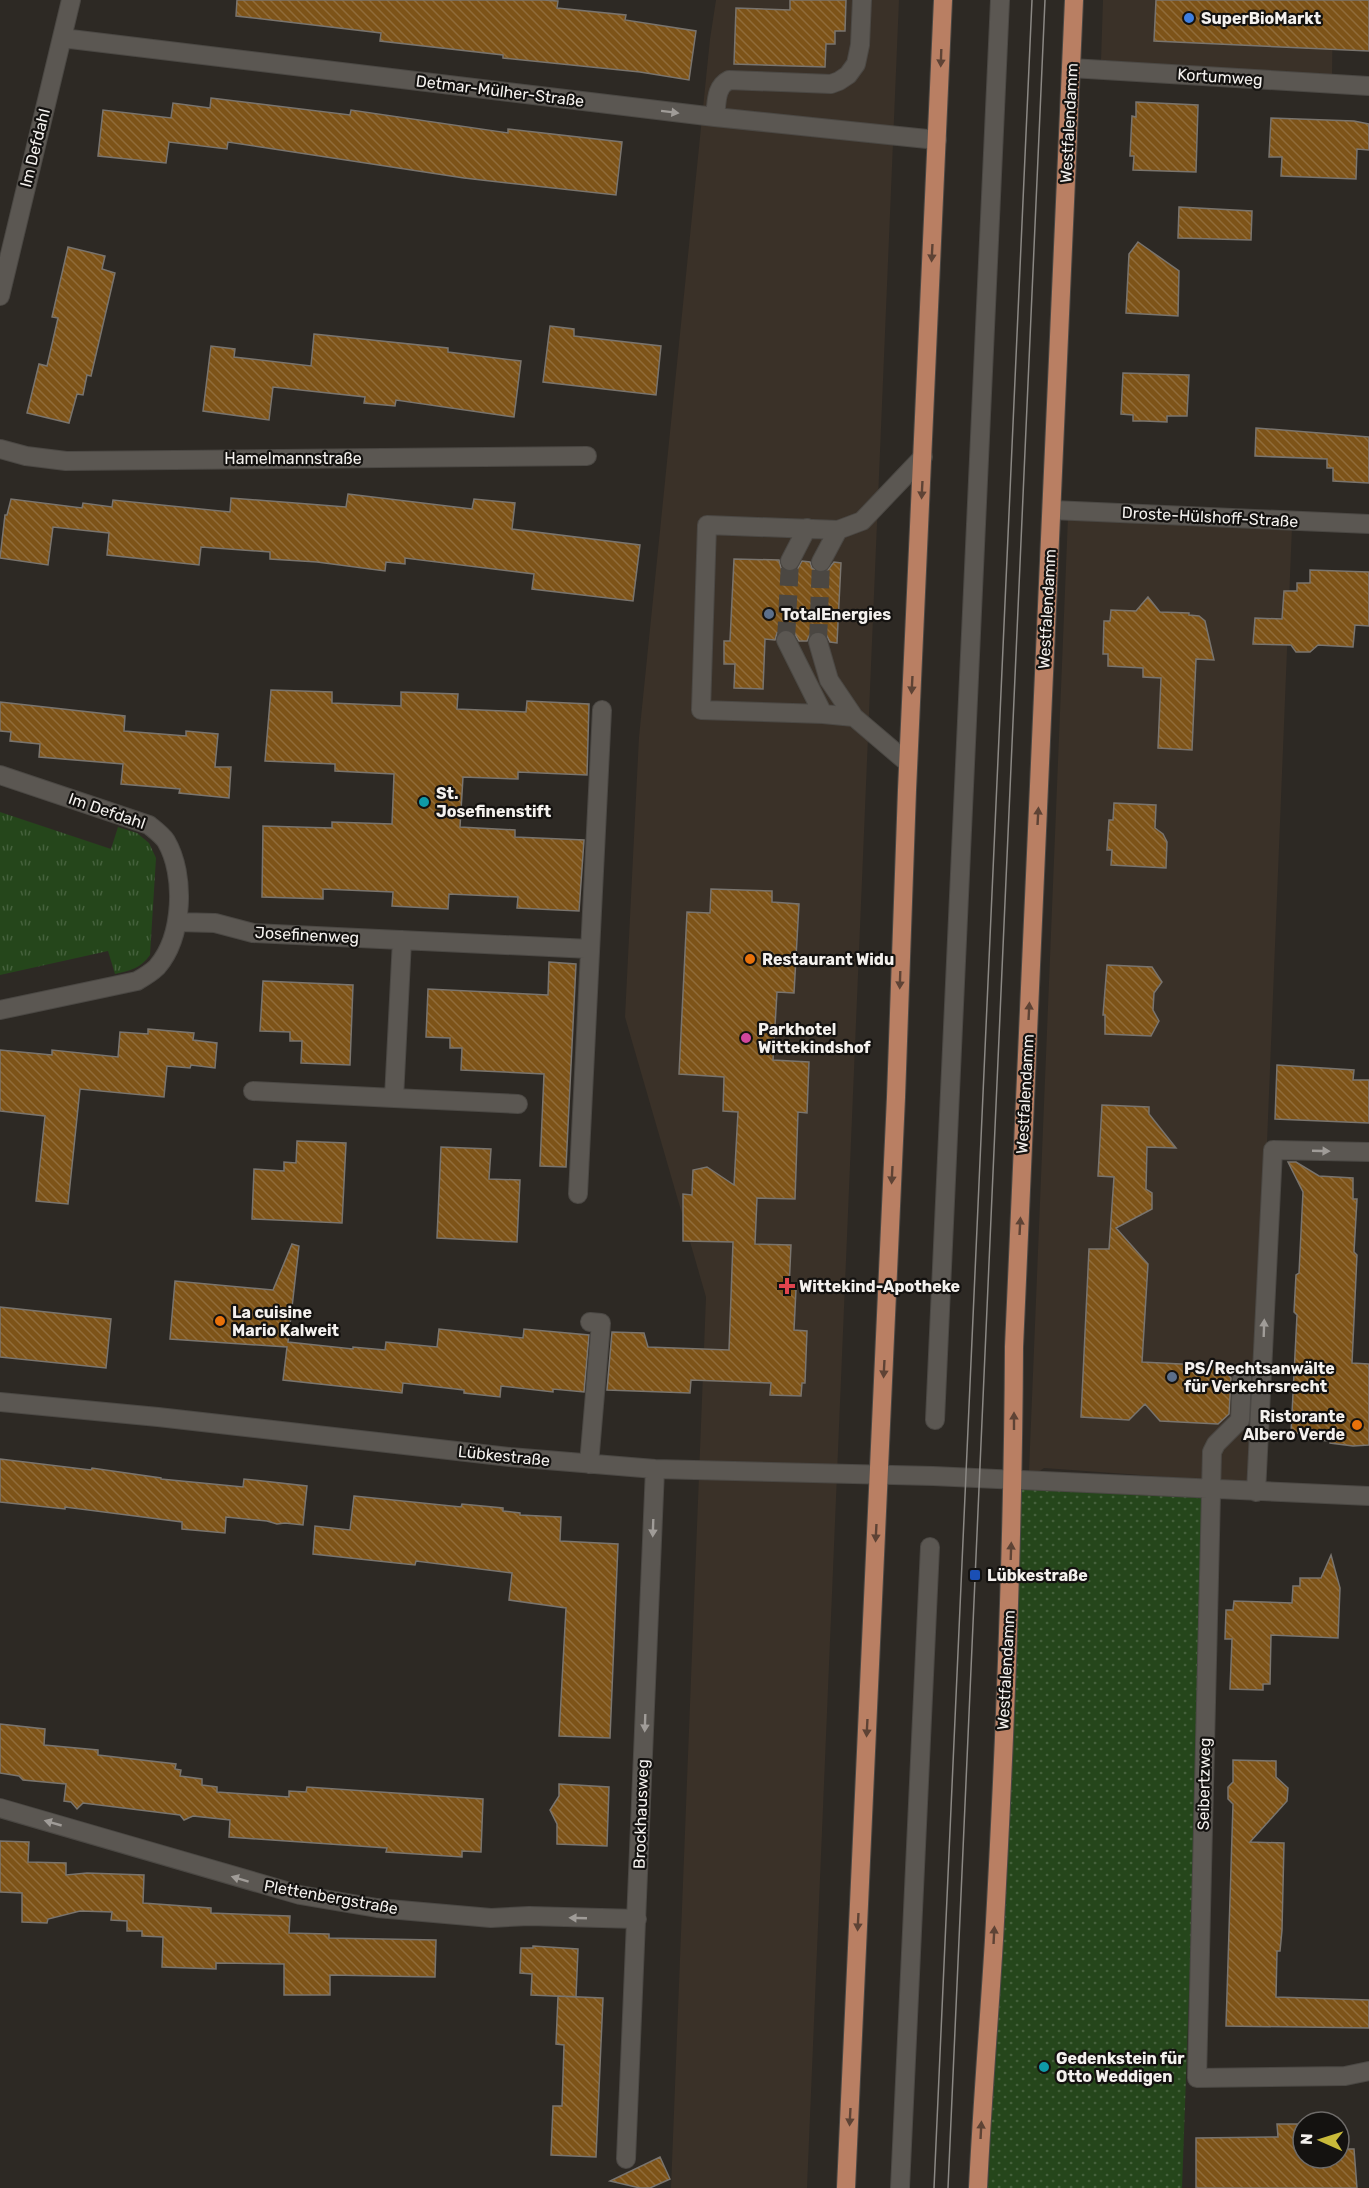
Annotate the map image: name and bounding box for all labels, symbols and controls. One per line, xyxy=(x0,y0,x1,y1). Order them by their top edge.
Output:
place label: SuperBioMarkt xyxy=(1201,9,1322,28)
marker: SuperBioMarkt xyxy=(1182,11,1196,25)
one-way arrow xyxy=(936,49,945,68)
street label: Westfalendamm xyxy=(1056,63,1082,183)
street label: Kortumweg xyxy=(1177,65,1263,89)
street label: Detmar-Mülher-Straße xyxy=(415,71,585,111)
street label: Im Defdahl xyxy=(16,107,54,189)
one-way arrow xyxy=(661,107,680,116)
one-way arrow xyxy=(928,244,937,263)
street label: Hamelmannstraße xyxy=(224,449,362,468)
one-way arrow xyxy=(917,481,926,500)
street label: Droste-Hülshoff-Straße xyxy=(1121,503,1299,531)
street label: Westfalendamm xyxy=(1034,549,1060,669)
place label: TotalEnergies xyxy=(781,605,891,624)
marker: TotalEnergies xyxy=(762,607,776,621)
one-way arrow xyxy=(908,675,917,694)
place label: St. Josefinenstift xyxy=(436,784,552,821)
street label: Im Defdahl xyxy=(66,789,148,833)
marker: St. Josefinenstift xyxy=(417,795,431,809)
one-way arrow xyxy=(1033,806,1042,825)
street label: Josefinenweg xyxy=(254,923,360,947)
place label: Restaurant Widu xyxy=(762,950,894,969)
marker: Restaurant Widu xyxy=(743,952,757,966)
one-way arrow xyxy=(895,970,905,989)
one-way arrow xyxy=(1025,1001,1034,1020)
place label: Parkhotel Wittekindshof xyxy=(758,1020,872,1057)
marker: Parkhotel Wittekindshof xyxy=(739,1031,753,1045)
street label: Westfalendamm xyxy=(1012,1034,1038,1154)
one-way arrow xyxy=(1311,1146,1330,1156)
one-way arrow xyxy=(888,1165,897,1184)
one-way arrow xyxy=(1015,1217,1024,1236)
place label: Wittekind-Apotheke xyxy=(799,1277,960,1296)
marker: Wittekind-Apotheke xyxy=(780,1279,794,1293)
place label: La cuisine Mario Kalweit xyxy=(232,1303,339,1340)
marker: La cuisine Mario Kalweit xyxy=(213,1314,227,1328)
one-way arrow xyxy=(1259,1319,1268,1338)
place label: PS/Rechtsanwälte für Verkehrsrecht xyxy=(1184,1359,1335,1396)
one-way arrow xyxy=(879,1360,888,1379)
marker: PS/Rechtsanwälte für Verkehrsrecht xyxy=(1165,1370,1179,1384)
place label: Ristorante Albero Verde xyxy=(1243,1407,1345,1444)
one-way arrow xyxy=(1009,1412,1019,1431)
marker: Ristorante Albero Verde xyxy=(1350,1418,1364,1432)
street label: Lübkestraße xyxy=(457,1442,551,1470)
one-way arrow xyxy=(648,1518,657,1537)
one-way arrow xyxy=(871,1523,880,1542)
one-way arrow xyxy=(1006,1542,1015,1561)
place label: Lübkestraße xyxy=(987,1566,1088,1585)
marker: Lübkestraße xyxy=(968,1568,982,1582)
street label: Westfalendamm xyxy=(993,1610,1019,1730)
one-way arrow xyxy=(640,1713,649,1732)
one-way arrow xyxy=(863,1718,872,1737)
street label: Seibertzweg xyxy=(1194,1737,1214,1831)
street label: Brockhausweg xyxy=(630,1759,652,1869)
one-way arrow xyxy=(44,1818,62,1828)
one-way arrow xyxy=(231,1874,249,1883)
street label: Plettenbergstraße xyxy=(263,1876,400,1918)
one-way arrow xyxy=(569,1913,588,1922)
one-way arrow xyxy=(854,1913,863,1932)
one-way arrow xyxy=(989,1925,998,1944)
place label: Gedenkstein für Otto Weddigen xyxy=(1056,2049,1185,2086)
marker: Gedenkstein für Otto Weddigen xyxy=(1037,2060,1051,2074)
one-way arrow xyxy=(845,2108,854,2127)
north arrow xyxy=(1291,2110,1351,2170)
one-way arrow xyxy=(976,2120,985,2139)
text: N xyxy=(1297,2133,1316,2145)

